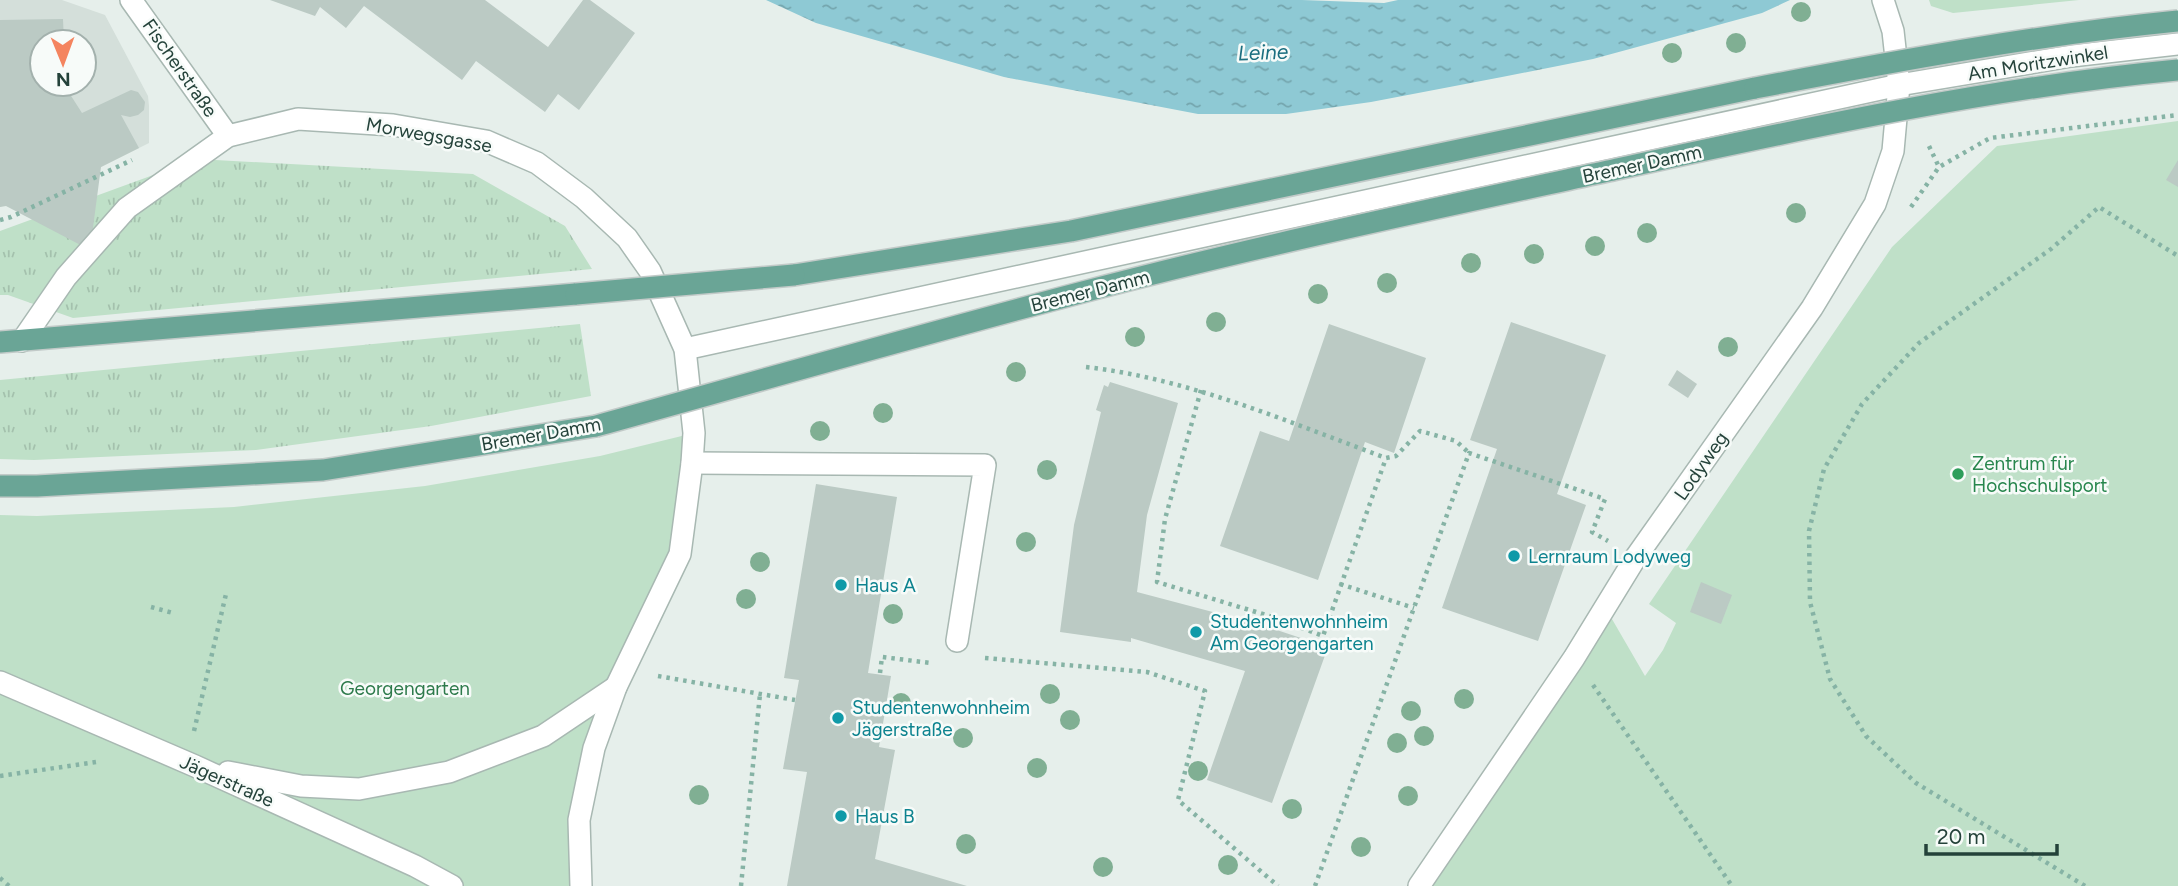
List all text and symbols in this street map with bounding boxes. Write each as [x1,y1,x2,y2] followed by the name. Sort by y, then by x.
[138,15,222,121] street label: Fischerstraße
[28,28,98,98] north arrow
[1237,39,1289,65] water label: Leine
[1966,41,2110,85] street label: Am Moritzwinkel
[56,68,71,91] text: N
[364,113,494,157] street label: Morwegsgasse
[1580,140,1704,188] street label: Bremer Damm
[1028,265,1152,317] street label: Bremer Damm
[479,412,603,456] street label: Bremer Damm
[1669,427,1733,505] street label: Lodyweg
[1972,452,2107,497] place label: Zentrum für Hochschulsport
[1950,466,1966,482] marker: Zentrum für Hochschulsport
[1528,545,1691,568] place label: Lernraum Lodyweg
[1506,548,1522,564] marker: Lernraum Lodyweg
[855,574,916,597] place label: Haus A
[833,577,849,593] marker: Haus A
[1210,610,1388,655] place label: Studentenwohnheim Am Georgengarten
[1188,624,1204,640] marker: Studentenwohnheim Am Georgengarten
[340,677,470,700] park label: Georgengarten
[852,696,1030,741] place label: Studentenwohnheim Jägerstraße
[830,710,846,726] marker: Studentenwohnheim Jägerstraße
[176,750,278,812] street label: Jägerstraße
[855,805,915,828] place label: Haus B
[833,808,849,824] marker: Haus B
[1926,812,2057,856] scale bar
[1937,824,1985,849] text: 20 m

